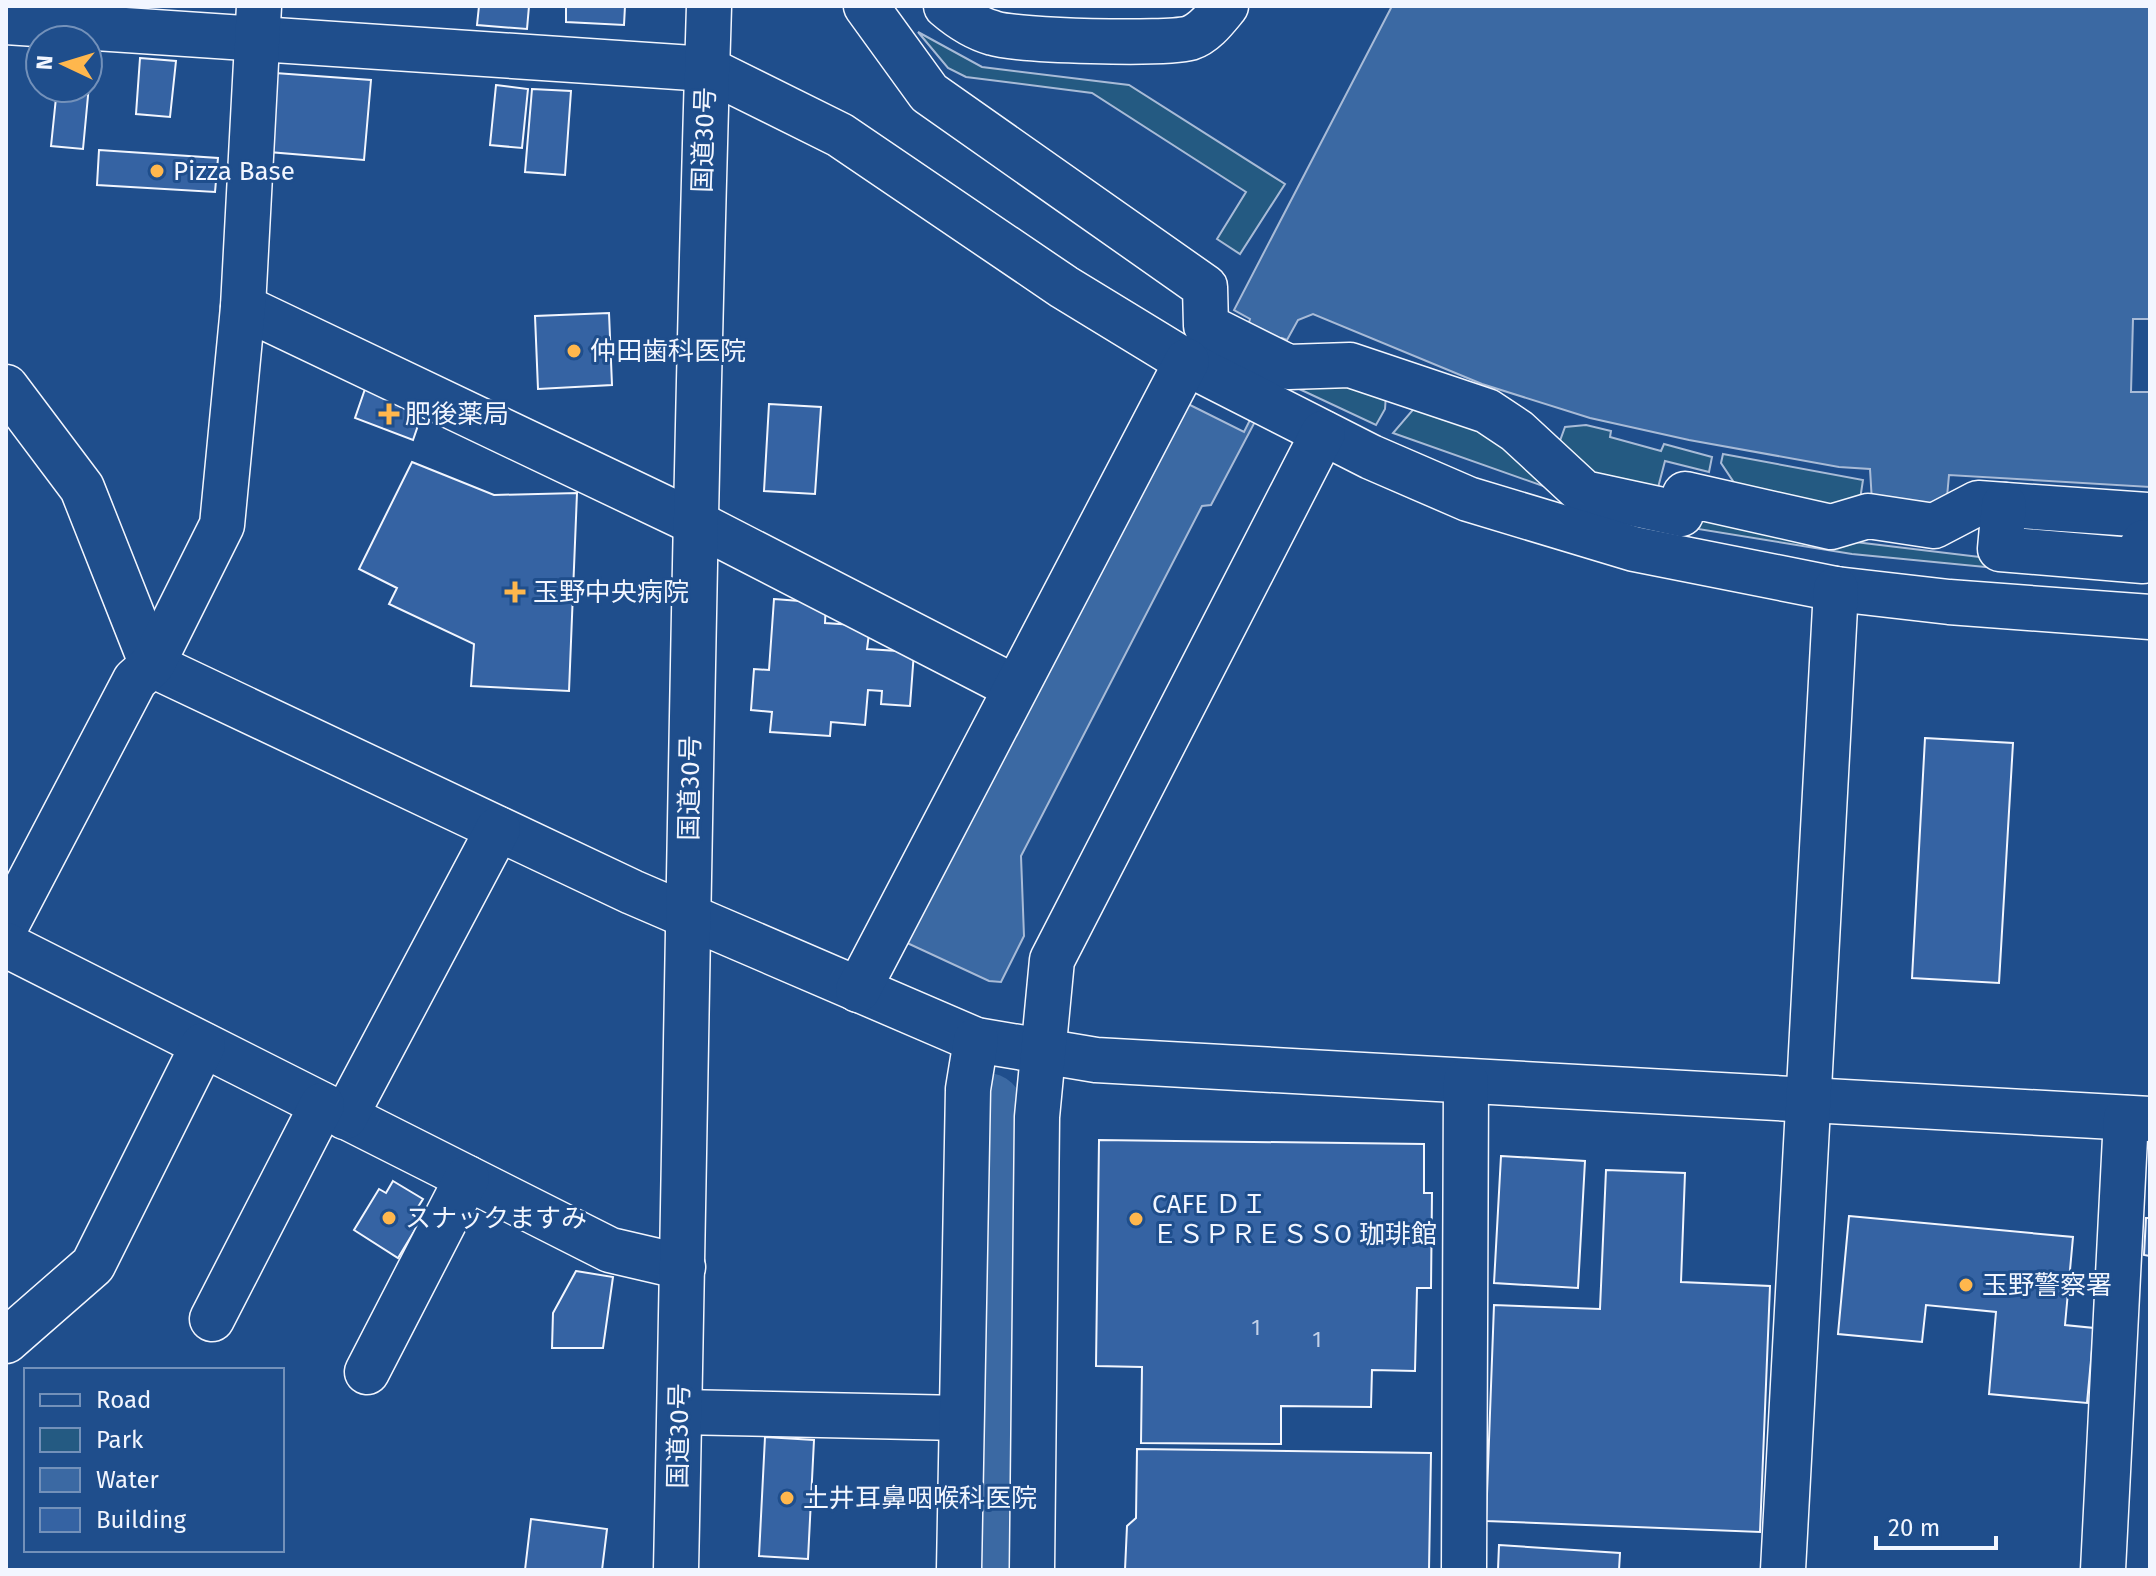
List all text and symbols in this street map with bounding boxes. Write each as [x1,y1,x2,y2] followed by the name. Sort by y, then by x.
[24,24,104,104] north arrow
[31,54,59,71] text: N
[687,87,721,193] street label: 国道30号
[173,156,295,187] place label: Pizza Base
[148,162,166,180] marker: Pizza Base
[590,336,746,367] place label: 仲田歯科医院
[565,342,583,360] marker: 仲田歯科医院
[405,399,509,430] place label: 肥後薬局
[380,405,398,423] marker: 肥後薬局
[533,577,689,608] place label: 玉野中央病院
[504,581,526,603] marker: 玉野中央病院
[674,735,706,841] street label: 国道30号
[1152,1189,1437,1250] place label: CAFE ＤＩ ＥＳＰＲＥＳＳO 珈琲館
[405,1203,587,1234] place label: スナックますみ
[380,1209,398,1227] marker: スナックますみ
[1127,1210,1145,1228] marker: CAFE ＤＩ ＥＳＰＲＥＳＳO 珈琲館
[1982,1270,2112,1301] place label: 玉野警察署
[1957,1276,1975,1294] marker: 玉野警察署
[1251,1314,1261,1341] house number: 1
[1312,1326,1322,1353] house number: 1
[24,1368,284,1552] legend
[663,1383,695,1489] street label: 国道30号
[96,1386,151,1414] text: Road
[96,1426,144,1454] text: Park
[96,1466,160,1494] text: Water
[803,1483,1037,1514] place label: 土井耳鼻咽喉科医院
[778,1489,796,1507] marker: 土井耳鼻咽喉科医院
[1876,1500,1996,1550] scale bar
[96,1506,186,1534] text: Building
[1888,1514,1940,1542] text: 20 m

